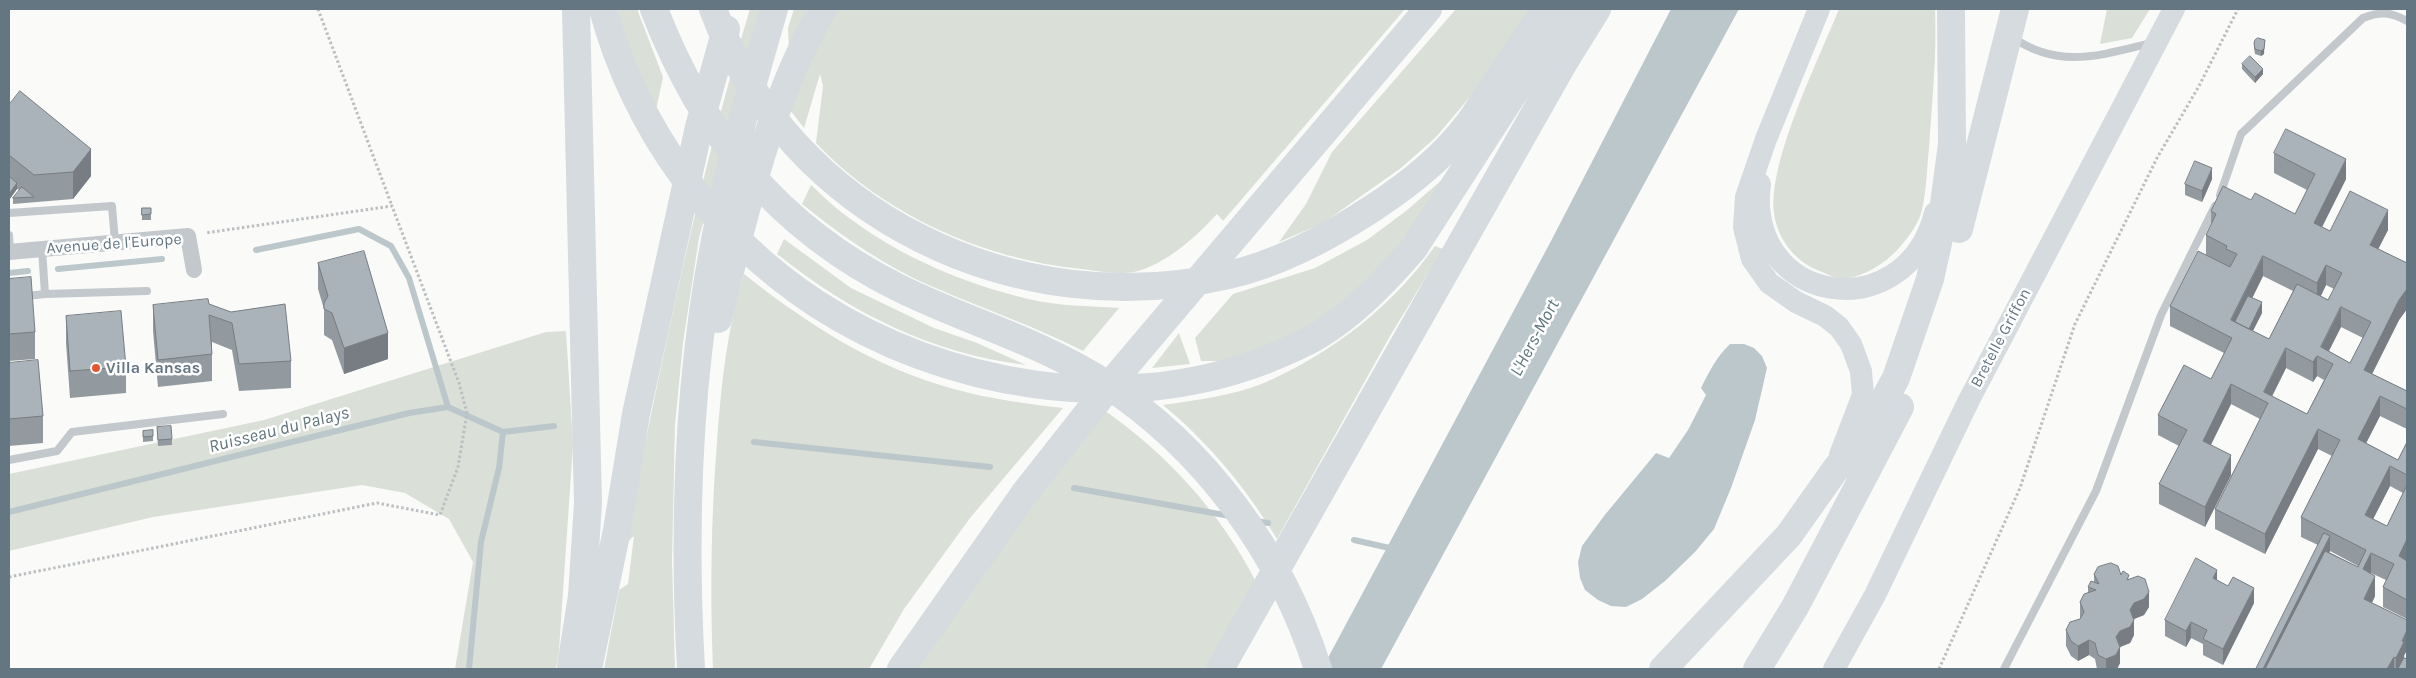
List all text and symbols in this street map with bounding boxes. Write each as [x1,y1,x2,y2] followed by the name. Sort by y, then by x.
[46,230,182,258] street label: Avenue de l'Europe
[1967,285,2035,391] street label: Bretelle Griffon
[1506,296,1564,380] water label: L'Hers-Mort
[106,358,200,378] place label: Villa Kansas
[90,362,102,374] marker: Villa Kansas
[207,402,351,458] water label: Ruisseau du Palays

